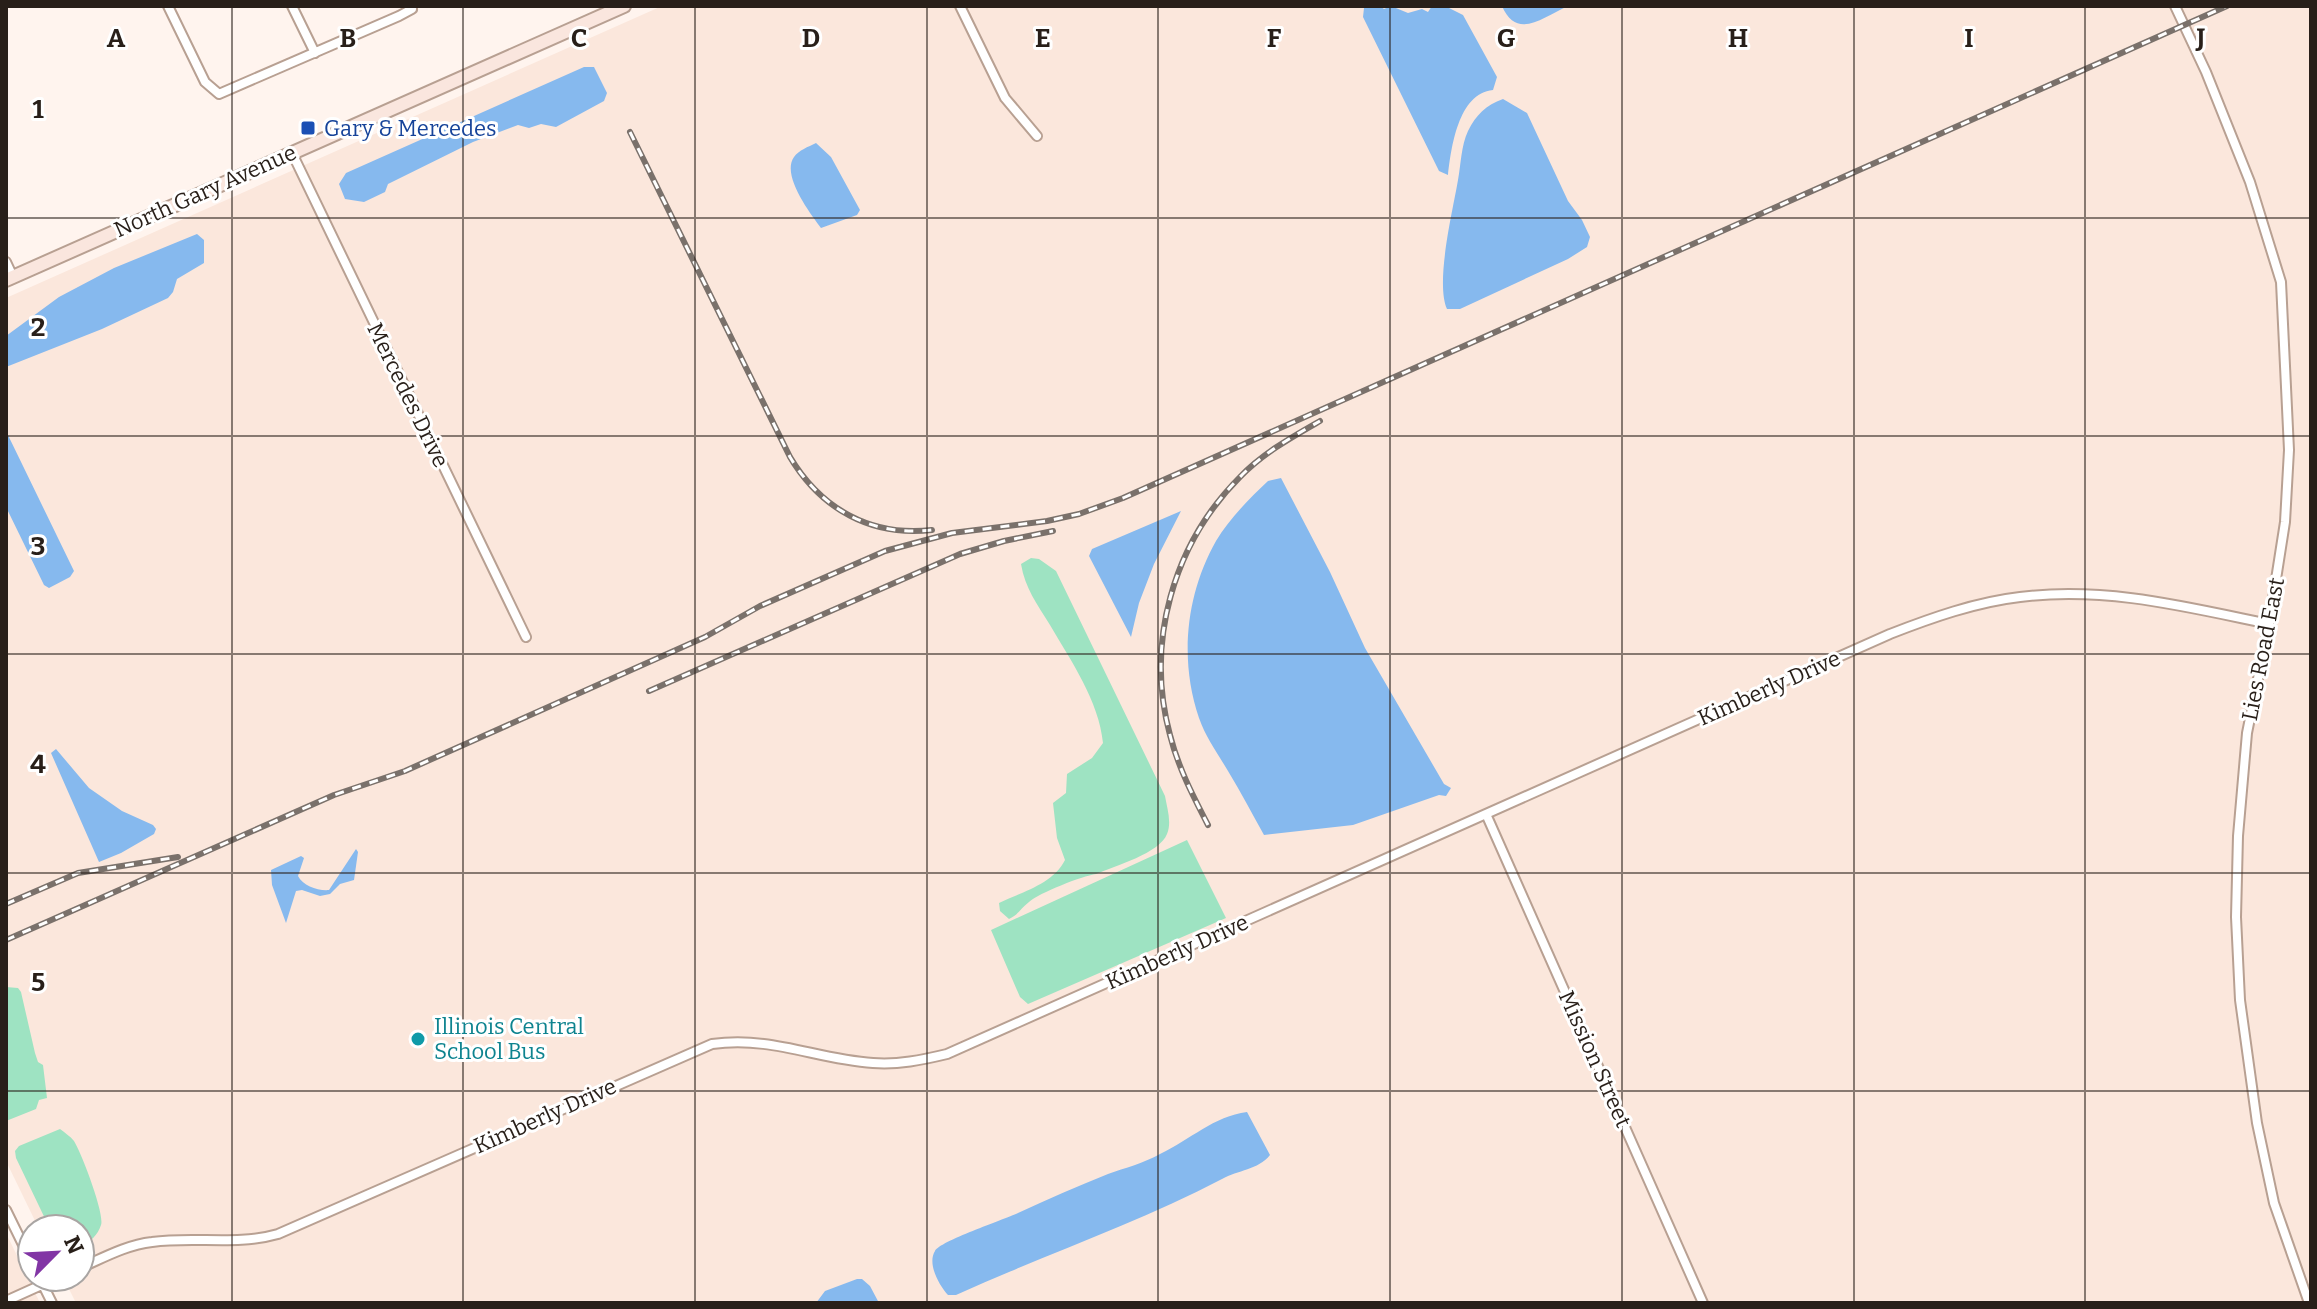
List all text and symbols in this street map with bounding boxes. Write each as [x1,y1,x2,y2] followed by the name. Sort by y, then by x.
[107,23,126,54] text: A
[340,23,356,54] text: B
[571,23,587,54] text: C
[802,23,820,54] text: D
[1035,23,1051,54] text: E
[1267,23,1282,54] text: F
[1497,23,1516,54] text: G
[1728,23,1748,54] text: H
[1964,23,1974,54] text: I
[2195,23,2206,54] text: J
[32,94,44,125] text: 1
[324,115,497,142] place label: Gary & Mercedes
[299,119,317,137] marker: Gary & Mercedes
[110,139,300,243] street label: North Gary Avenue
[31,312,45,343] text: 2
[361,318,455,472] street label: Mercedes Drive
[31,531,45,562] text: 3
[2236,575,2290,723] street label: Lies Road East
[1694,645,1844,731] street label: Kimberly Drive
[30,749,46,780] text: 4
[1102,909,1252,995] street label: Kimberly Drive
[31,967,45,998] text: 5
[1553,986,1637,1132] street label: Mission Street
[434,1013,584,1065] place label: Illinois Central School Bus
[409,1030,427,1048] marker: Illinois Central School Bus
[470,1073,620,1159] street label: Kimberly Drive
[16,1213,96,1293] north arrow
[58,1232,90,1258] text: N

